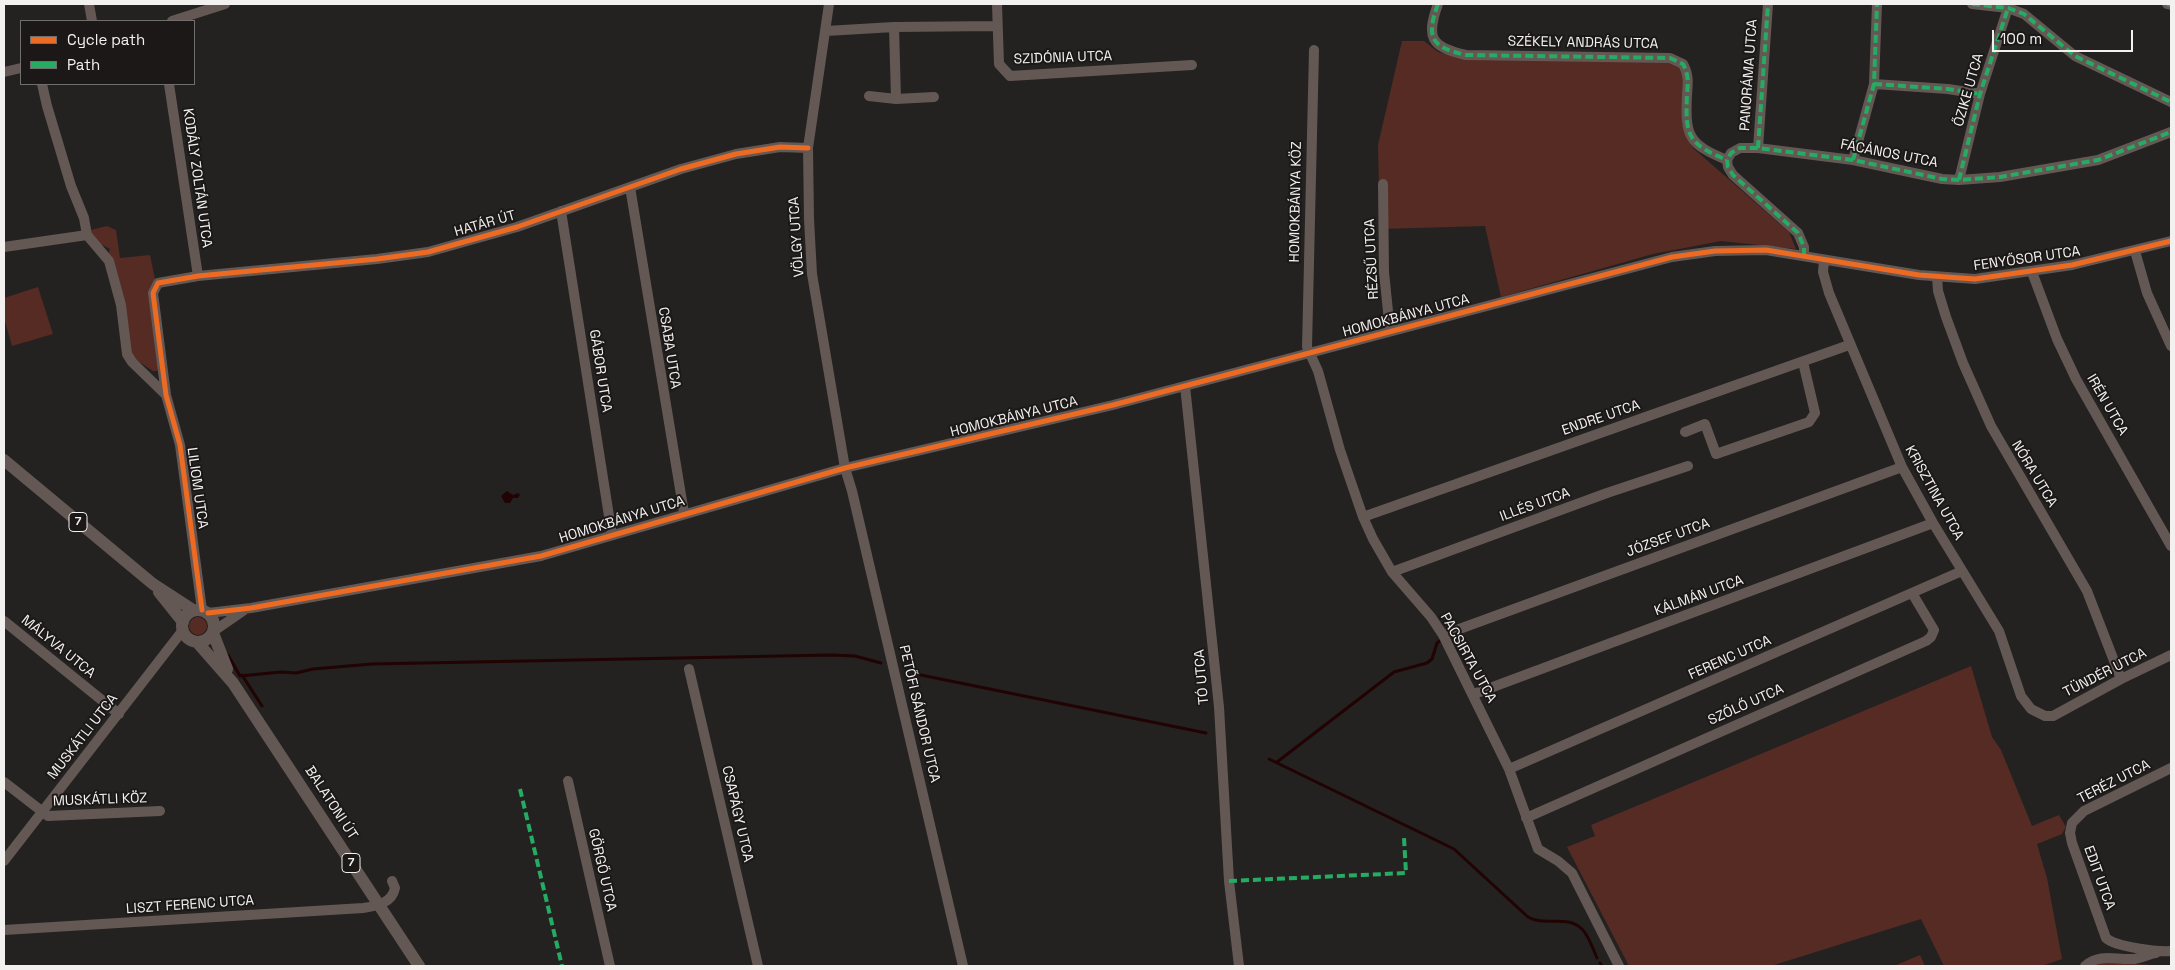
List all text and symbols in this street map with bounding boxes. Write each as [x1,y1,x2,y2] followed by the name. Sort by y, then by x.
[1737,18,1761,132] street label: PANORÁMA UTCA
[20,20,195,85] legend
[1995,20,2136,52] scale bar
[2000,29,2042,48] text: 100 m
[67,30,145,49] text: Cycle path
[1507,33,1659,53] street label: SZÉKELY ANDRÁS UTCA
[1013,48,1113,68] street label: SZIDÓNIA UTCA
[1951,51,1987,129] street label: ŐZIKE UTCA
[67,55,100,74] text: Path
[179,107,215,249] street label: KODÁLY ZOLTÁN UTCA
[1839,136,1939,172] street label: FÁCÁNOS UTCA
[1287,141,1305,263] street label: HOMOKBÁNYA KÖZ
[786,196,808,278] street label: VÖLGY UTCA
[452,207,518,241] street label: HATÁR ÚT
[1361,218,1383,300] street label: RÉZSŰ UTCA
[1973,243,2081,275] street label: FENYŐSOR UTCA
[1341,291,1471,341] street label: HOMOKBÁNYA UTCA
[654,306,684,390] street label: CSABA UTCA
[585,328,615,414] street label: GÁBOR UTCA
[2083,371,2131,439] street label: IRÉN UTCA
[949,393,1079,441] street label: HOMOKBÁNYA UTCA
[1560,397,1642,439] street label: ENDRE UTCA
[2008,438,2060,510] street label: NÓRA UTCA
[1901,443,1967,543] street label: KRISZTINA UTCA
[183,446,211,530] street label: LILIOM UTCA
[1498,485,1572,525] street label: ILLÉS UTCA
[557,493,687,547] street label: HOMOKBÁNYA UTCA
[69,512,87,532] road number: 7
[1624,515,1712,561] street label: JÓZSEF UTCA
[1652,572,1746,620] street label: KÁLMÁN UTCA
[1436,610,1500,706] street label: PACSIRTA UTCA
[18,612,98,682] street label: MÁLYVA UTCA
[1686,632,1774,684] street label: FERENC UTCA
[895,644,943,784] street label: PETŐFI SÁNDOR UTCA
[2061,645,2149,701] street label: TÜNDÉR UTCA
[1191,649,1213,705] street label: TÓ UTCA
[1706,681,1786,729] street label: SZŐLŐ UTCA
[44,691,122,783] street label: MUSKÁTLI UTCA
[2075,757,2153,807] street label: TERÉZ UTCA
[301,763,361,843] street label: BALATONI ÚT
[718,764,756,864] street label: CSAPÁGY UTCA
[52,790,148,810] street label: MUSKÁTLI KÖZ
[584,827,620,913] street label: GÖRGŐ UTCA
[2080,844,2118,912] street label: EDIT UTCA
[342,854,360,872] road number: 7
[125,892,255,918] street label: LISZT FERENC UTCA

